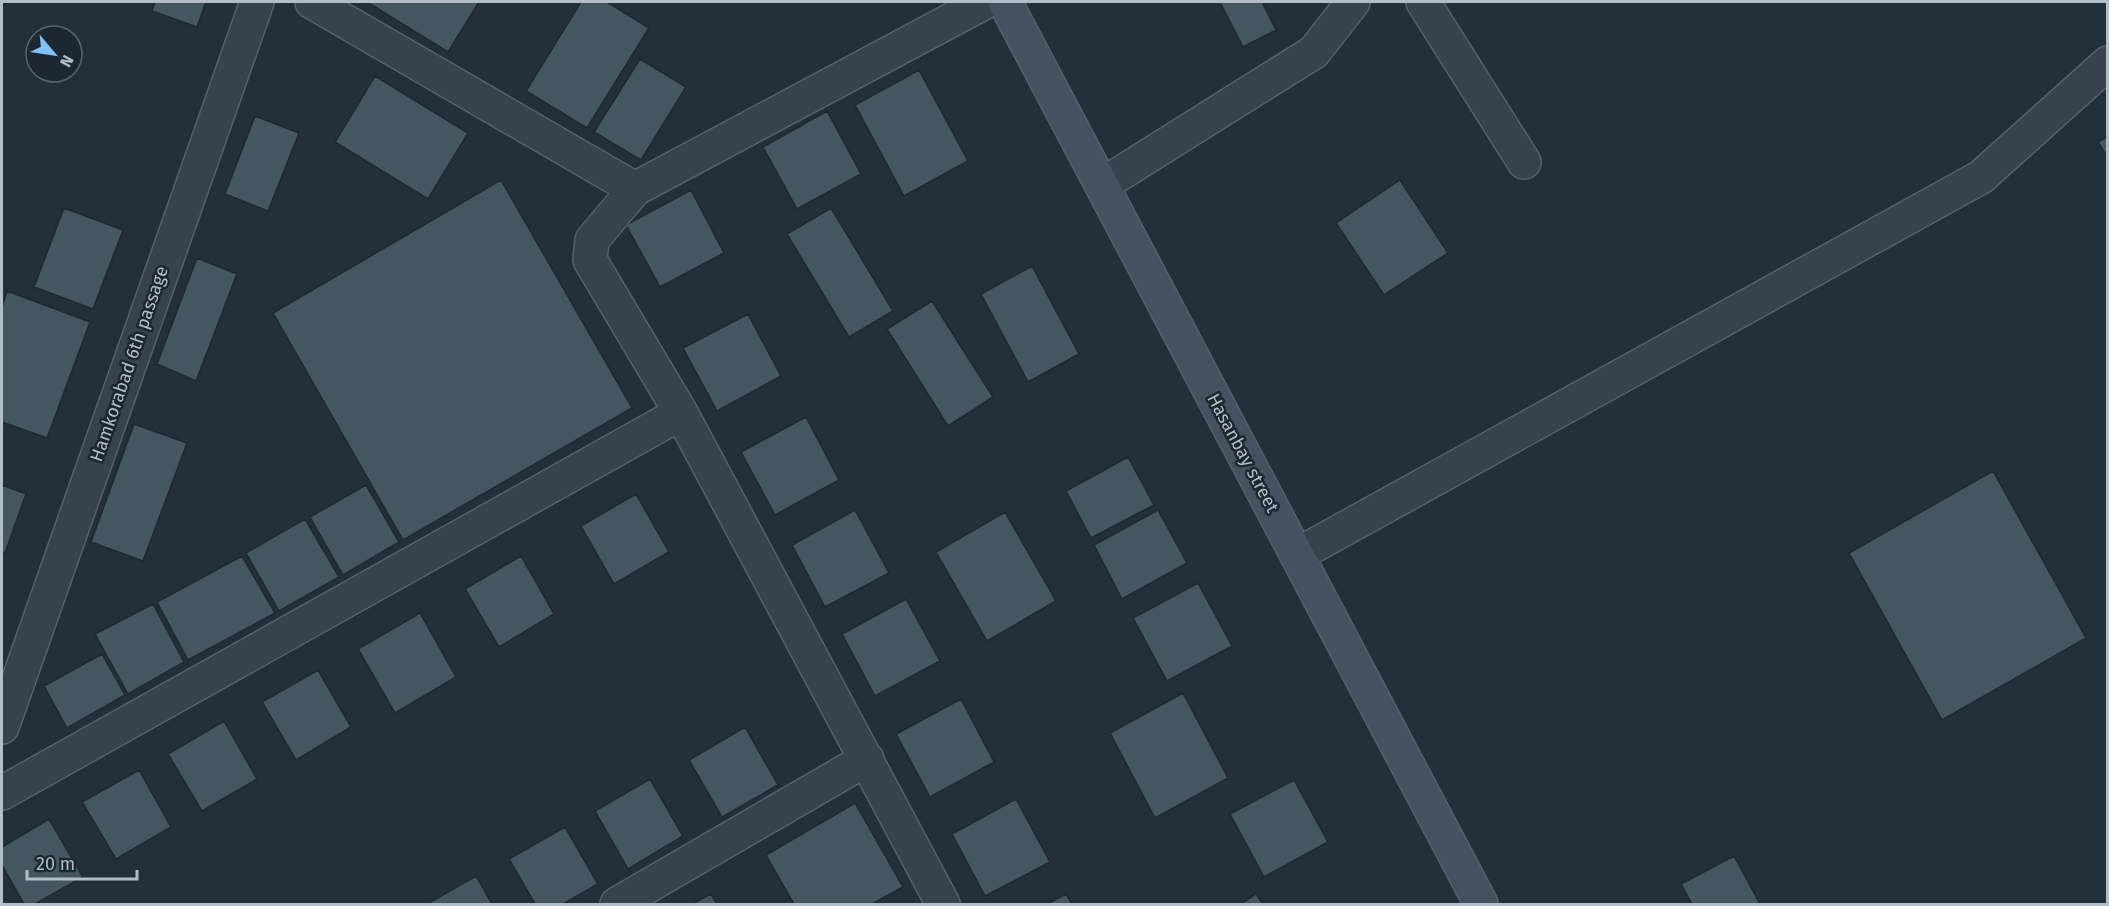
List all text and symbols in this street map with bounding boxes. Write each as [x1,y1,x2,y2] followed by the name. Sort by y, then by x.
[24,24,84,84] north arrow
[56,52,78,70] text: N
[85,263,173,465] street label: Hamkorabad 6th passage
[1202,390,1284,517] street label: Hasanbay street
[27,843,136,881] scale bar
[36,853,75,875] text: 20 m

